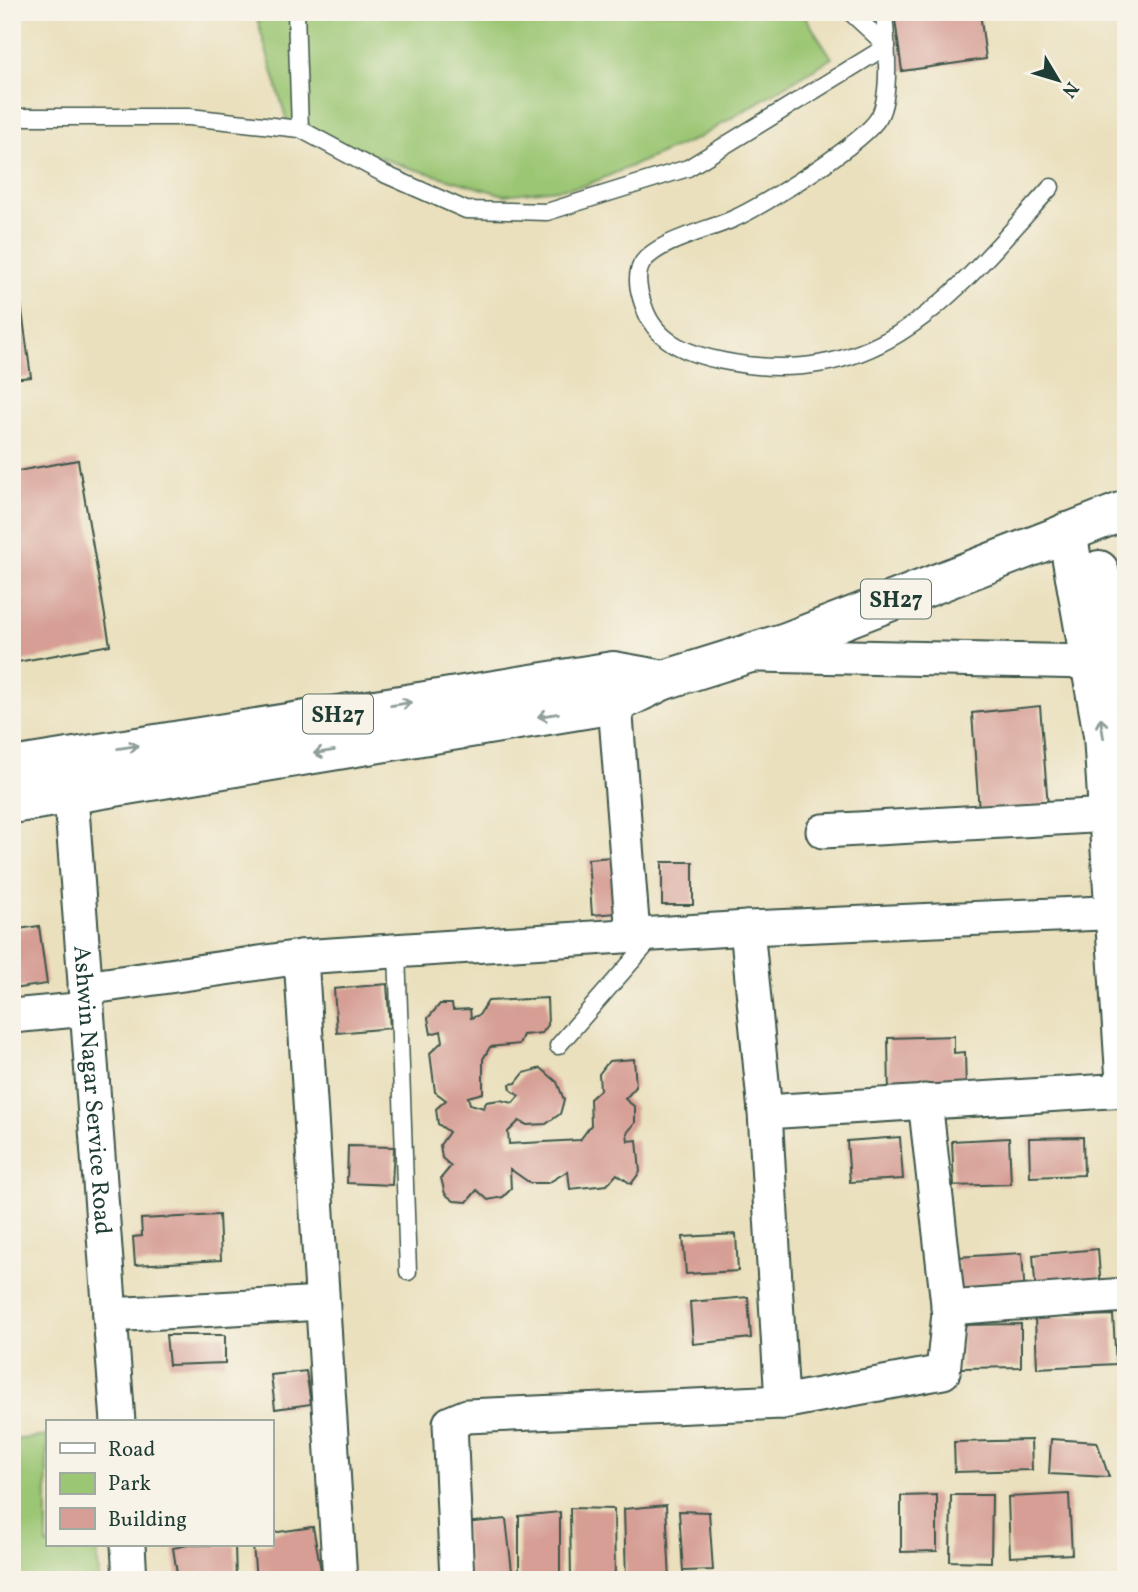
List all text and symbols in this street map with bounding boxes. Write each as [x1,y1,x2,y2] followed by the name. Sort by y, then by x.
[1023,46,1092,116] north arrow
[1055,76,1084,103] text: N
[861,580,931,618] road number: SH27
[303,694,373,734] road number: SH27
[389,697,412,710] one-way arrow
[537,709,560,722] one-way arrow
[1095,717,1108,740] one-way arrow
[116,740,139,753] one-way arrow
[313,746,335,759] one-way arrow
[63,944,119,1236] street label: Ashwin Nagar Service Road
[46,1420,273,1546] legend
[108,1436,155,1465] text: Road
[108,1470,151,1499] text: Park
[108,1506,187,1535] text: Building

